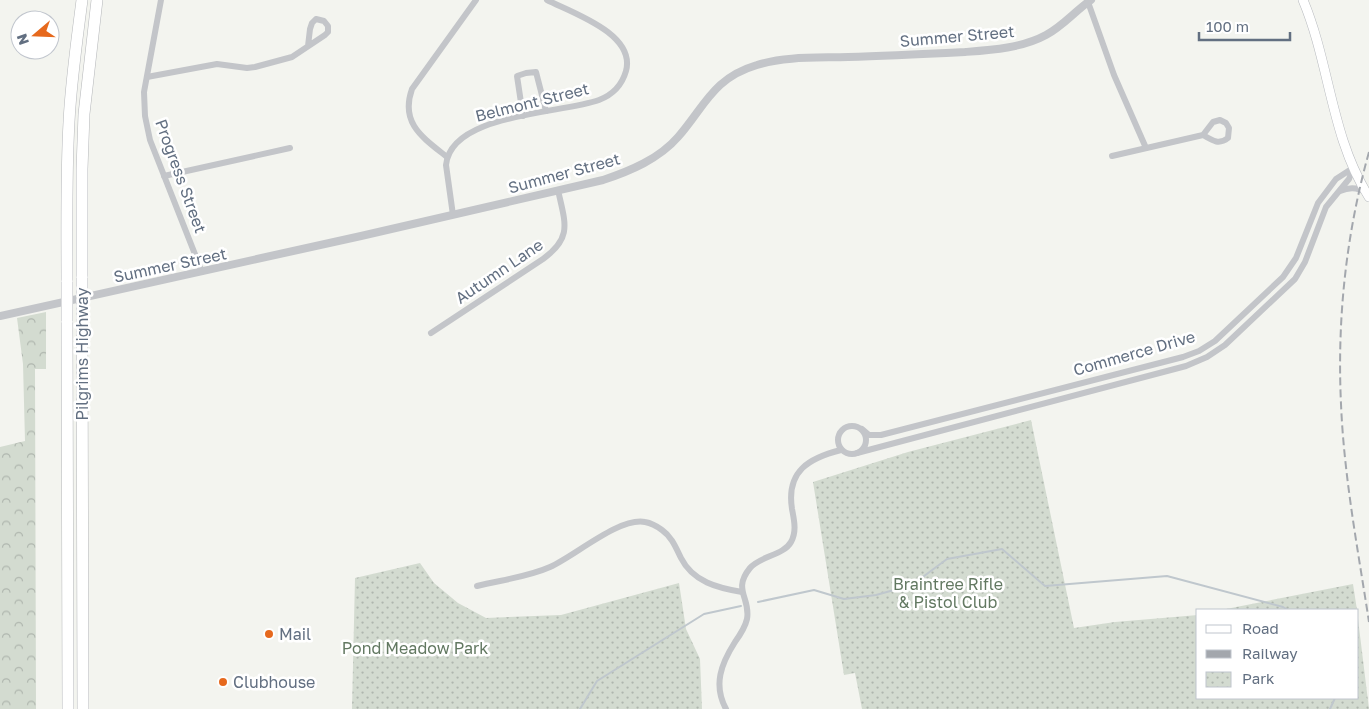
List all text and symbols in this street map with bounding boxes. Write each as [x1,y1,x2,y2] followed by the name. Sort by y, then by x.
[10,10,60,60] north arrow
[1199,10,1290,42] scale bar
[1206,17,1249,35] text: 100 m
[899,21,1015,51] street label: Summer Street
[12,32,32,47] text: N
[473,78,591,126] street label: Belmont Street
[151,116,211,236] street label: Progress Street
[506,148,622,198] street label: Summer Street
[451,234,547,308] street label: Autumn Lane
[112,243,228,287] street label: Summer Street
[72,287,92,421] street label: Pilgrims Highway
[1071,326,1197,380] street label: Commerce Drive
[893,574,1003,612] park label: Braintree Rifle & Pistol Club
[1196,609,1359,699] legend
[1242,619,1279,637] text: Road
[279,624,311,644] place label: Mail
[263,628,275,640] marker: Mail
[342,638,488,658] park label: Pond Meadow Park
[1242,644,1298,662] text: Railway
[1242,669,1275,687] text: Park
[233,672,315,692] place label: Clubhouse
[217,676,229,688] marker: Clubhouse

